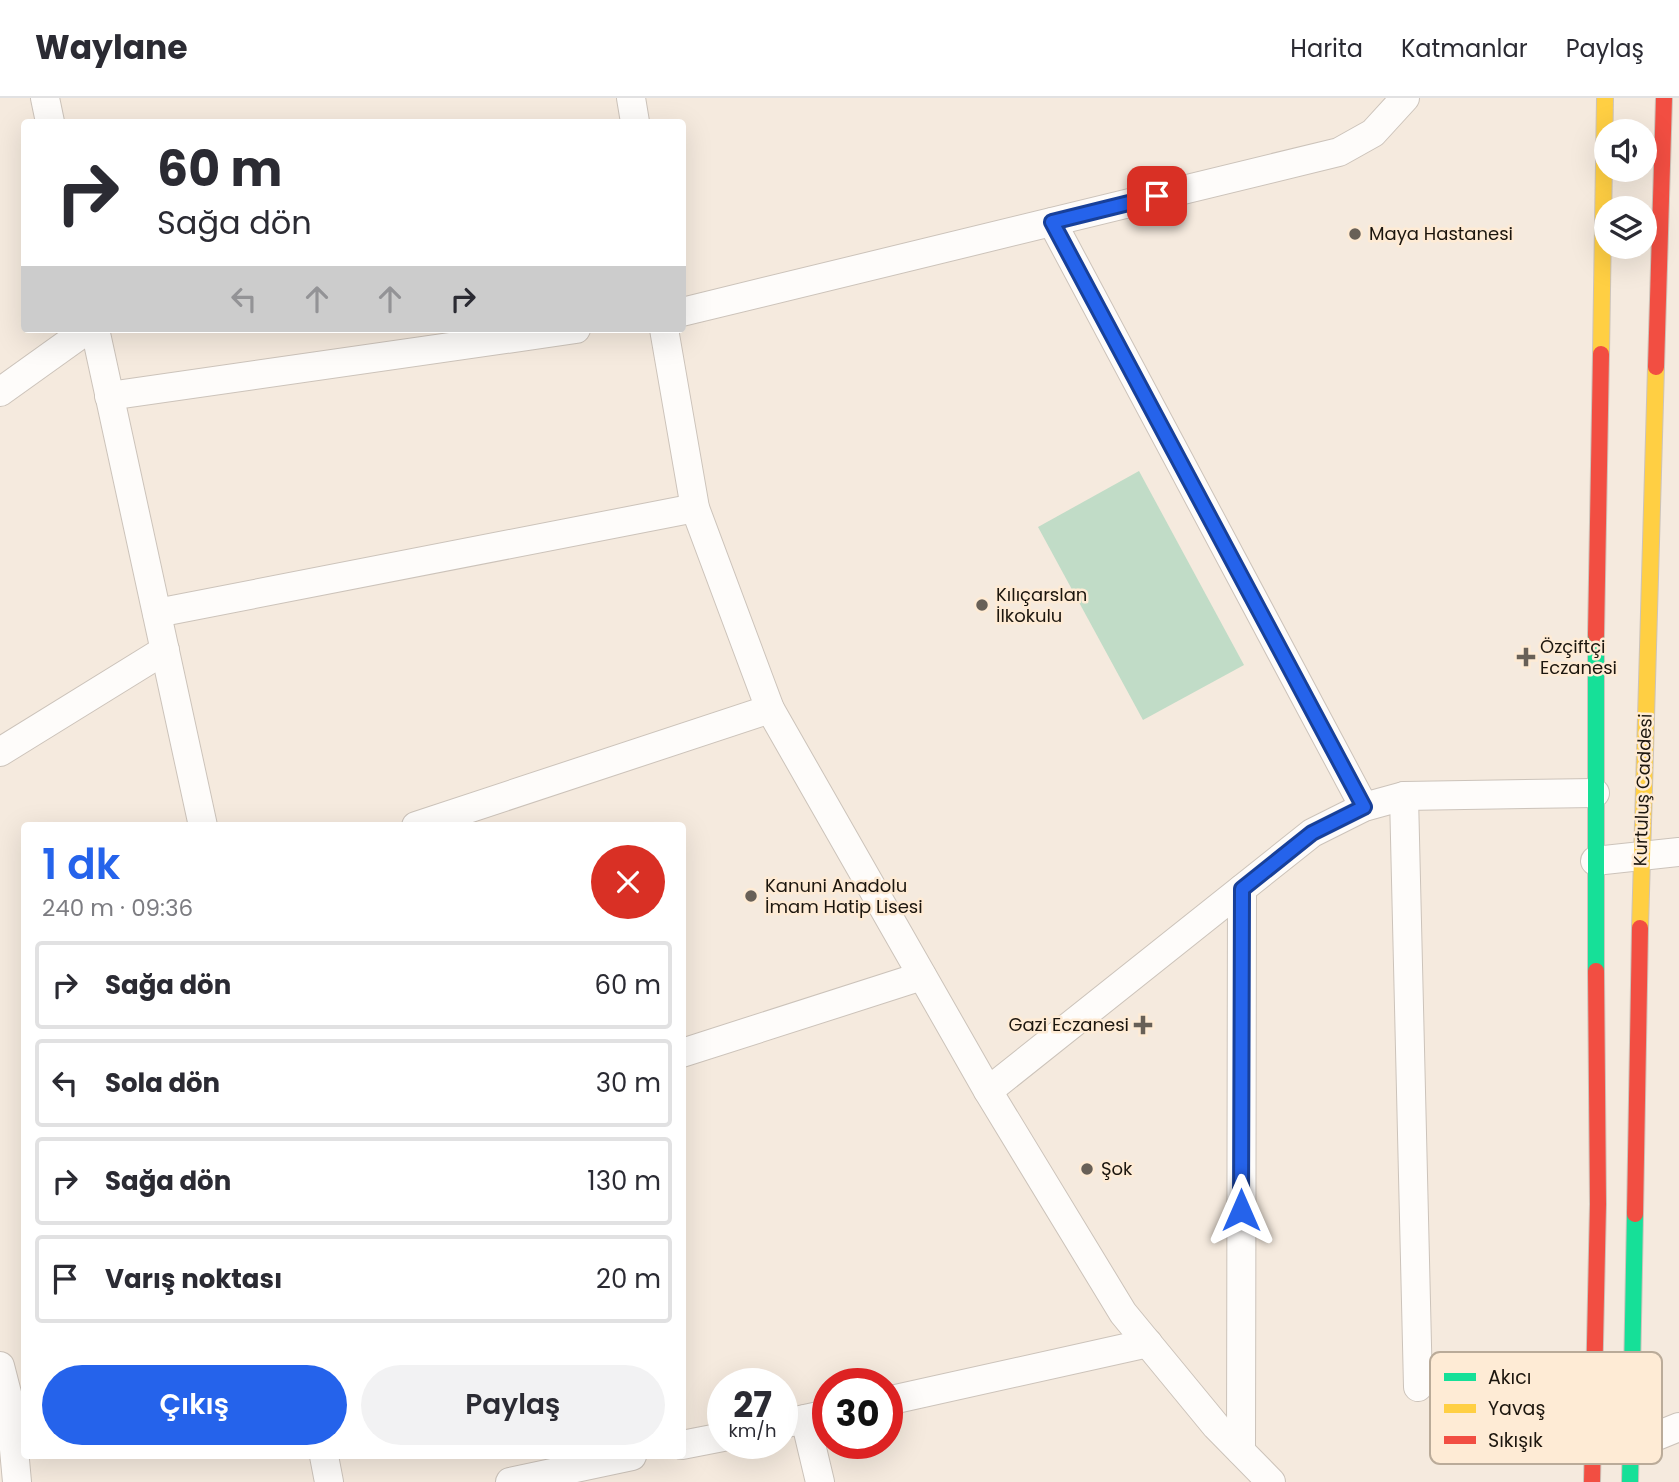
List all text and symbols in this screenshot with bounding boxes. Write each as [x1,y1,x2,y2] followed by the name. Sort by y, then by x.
[35,24,188,71] text: Waylane
[1290,32,1363,65] text: Harita
[1401,32,1528,65] text: Katmanlar
[1566,32,1644,65] text: Paylaş
[1594,119,1657,259] map controls
[1594,119,1657,182] button: sound
[157,135,282,203] text: 60 m
[42,147,133,238] icon: right
[1127,166,1187,226] pin
[1138,177,1176,215] icon: arrive
[1594,196,1657,259] button: layers
[157,200,312,245] text: Sağa dön
[1369,221,1513,246] place label: Maya Hastanesi
[1347,226,1363,242] marker: Maya Hastanesi
[225,280,263,318] icon: left
[298,280,336,318] icon: ahead
[371,280,409,318] icon: ahead
[444,280,482,318] icon: right
[996,582,1087,628] place label: Kılıçarslan İlkokulu
[974,597,990,613] marker: Kılıçarslan İlkokulu
[1540,634,1617,680] place label: Özçiftçi Eczanesi
[1518,649,1534,665] marker: Özçiftçi Eczanesi
[1627,713,1658,867] street label: Kurtuluş Caddesi
[42,835,120,894] text: 1 dk
[591,845,665,919] button: close
[765,873,923,919] place label: Kanuni Anadolu İmam Hatip Lisesi
[743,888,759,904] marker: Kanuni Anadolu İmam Hatip Lisesi
[42,892,193,924] text: 240 m · 09:36
[46,966,84,1004] icon: right
[105,967,231,1003] text: Sağa dön
[594,967,661,1003] text: 60 m
[1008,1012,1129,1037] place label: Gazi Eczanesi
[1135,1017,1151,1033] marker: Gazi Eczanesi
[46,1064,84,1102] icon: left
[105,1065,220,1101] text: Sola dön
[596,1065,661,1101] text: 30 m
[1101,1156,1133,1181] place label: Şok
[1079,1161,1095,1177] marker: Şok
[46,1162,84,1200] icon: right
[105,1163,231,1199] text: Sağa dön
[587,1163,661,1199] text: 130 m
[1204,1173,1278,1247] position arrow
[46,1260,84,1298] icon: arrive
[105,1261,282,1297] text: Varış noktası
[596,1261,661,1297] text: 20 m
[1430,1352,1662,1464] legend
[1488,1364,1531,1391] text: Akıcı
[42,1365,347,1445] button: Çıkış
[361,1365,665,1445] button: Paylaş
[812,1368,903,1459] speed limit sign: 30
[733,1380,772,1429] text: 27
[1488,1395,1545,1422] text: Yavaş
[729,1418,776,1443] text: km/h
[1488,1427,1543,1454] text: Sıkışık

